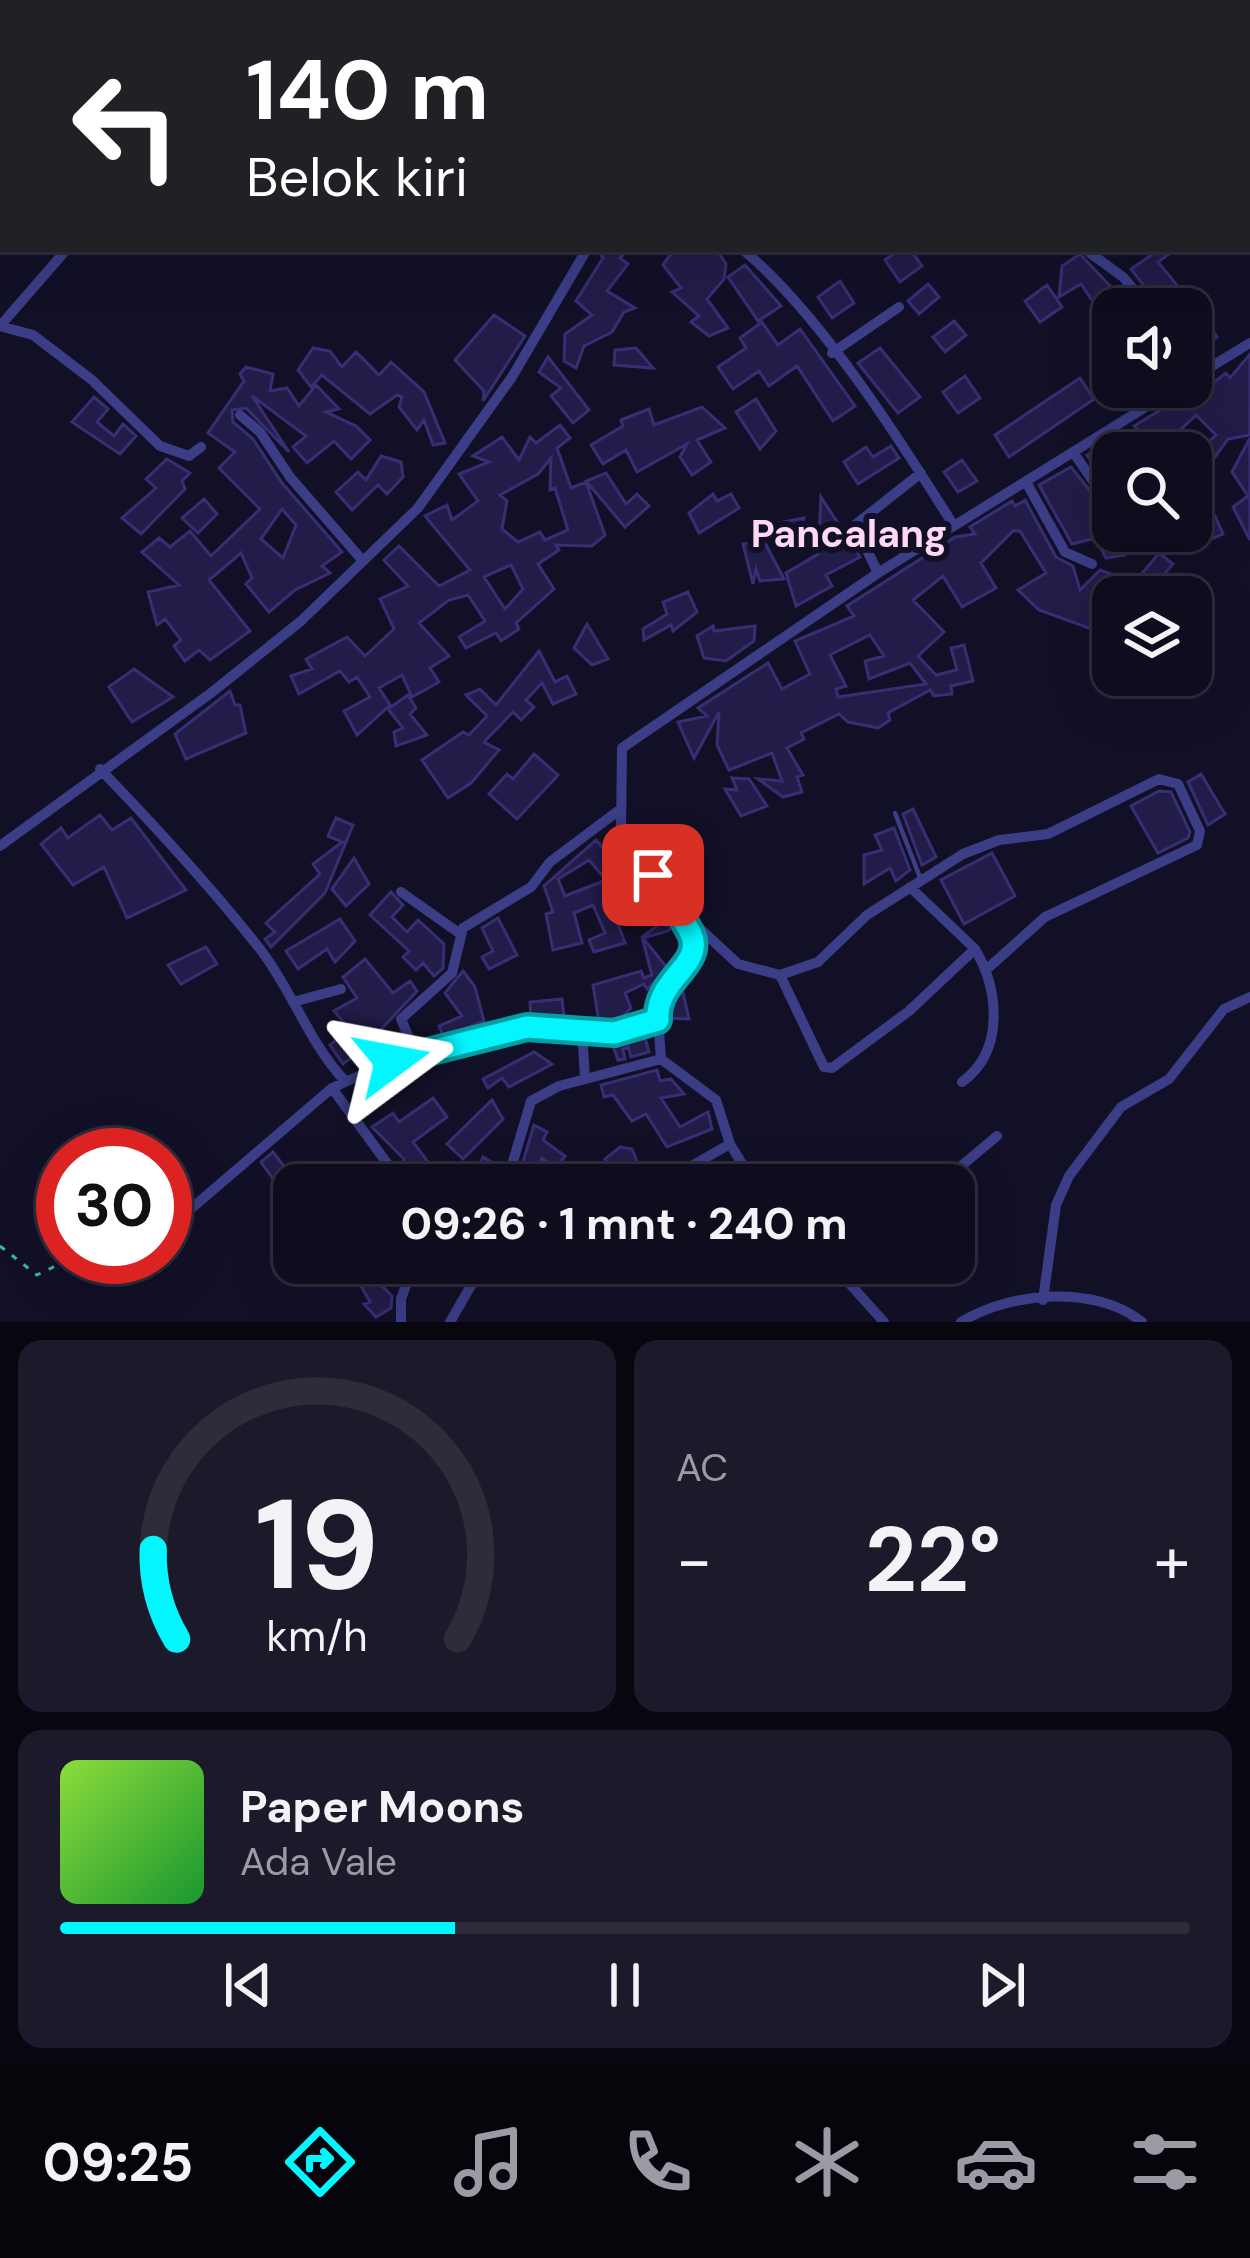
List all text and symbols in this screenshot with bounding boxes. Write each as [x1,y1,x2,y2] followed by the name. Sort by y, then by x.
[246,36,489,145] text: 140 m
[48,48,204,204] icon: left
[246,142,468,213] text: Belok kiri
[1092,288,1212,696] map controls
[1092,288,1212,408] button: sound
[1092,432,1212,552] button: search
[751,508,947,559] district label: Pancalang
[1092,576,1212,696] button: layers
[602,824,704,926] pin
[620,842,686,908] icon: arrive
[329,998,455,1124] position arrow
[36,1128,192,1284] speed limit sign: 30
[400,1194,848,1253] text: 09:26 · 1 mnt · 240 m
[676,1442,728,1493] text: AC
[255,1464,379,1627] text: 19
[865,1502,1001,1619] text: 22°
[676,1518,712,1603] text: −
[1154,1518,1190,1603] text: +
[266,1608,368,1664] text: km/h
[240,1777,525,1836] text: Paper Moons
[240,1836,397,1887] text: Ada Vale
[215,1952,281,2018] icon: previous
[592,1952,658,2018] icon: pause
[969,1952,1035,2018] icon: next
[278,2120,362,2204] icon: directions
[447,2120,531,2204] icon: music
[616,2120,700,2204] icon: phone
[785,2120,869,2204] icon: climate
[954,2120,1038,2204] icon: car
[1123,2120,1207,2204] icon: filters
[43,2127,193,2198] text: 09:25

